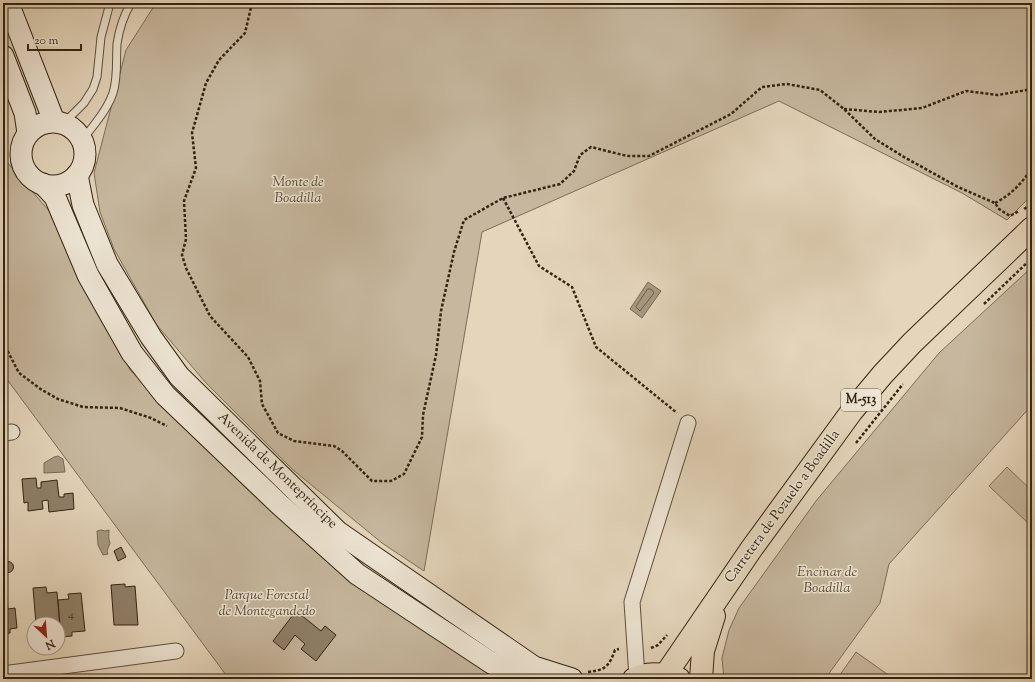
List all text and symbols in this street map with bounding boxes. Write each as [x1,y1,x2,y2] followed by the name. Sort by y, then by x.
[28,26,81,52] scale bar
[34,32,59,50] text: 20 m
[272,173,324,209] park label: Monte de Boadilla
[841,389,881,411] road number: M-513
[212,408,342,534] street label: Avenida de Montepríncipe
[721,426,846,588] street label: Carretera de Pozuelo a Boadilla
[797,563,857,599] park label: Encinar de Boadilla
[219,586,315,622] park label: Parque Forestal de Montegandedo
[68,606,74,624] house number: 4
[26,616,66,656] north arrow
[42,635,58,653] text: N

